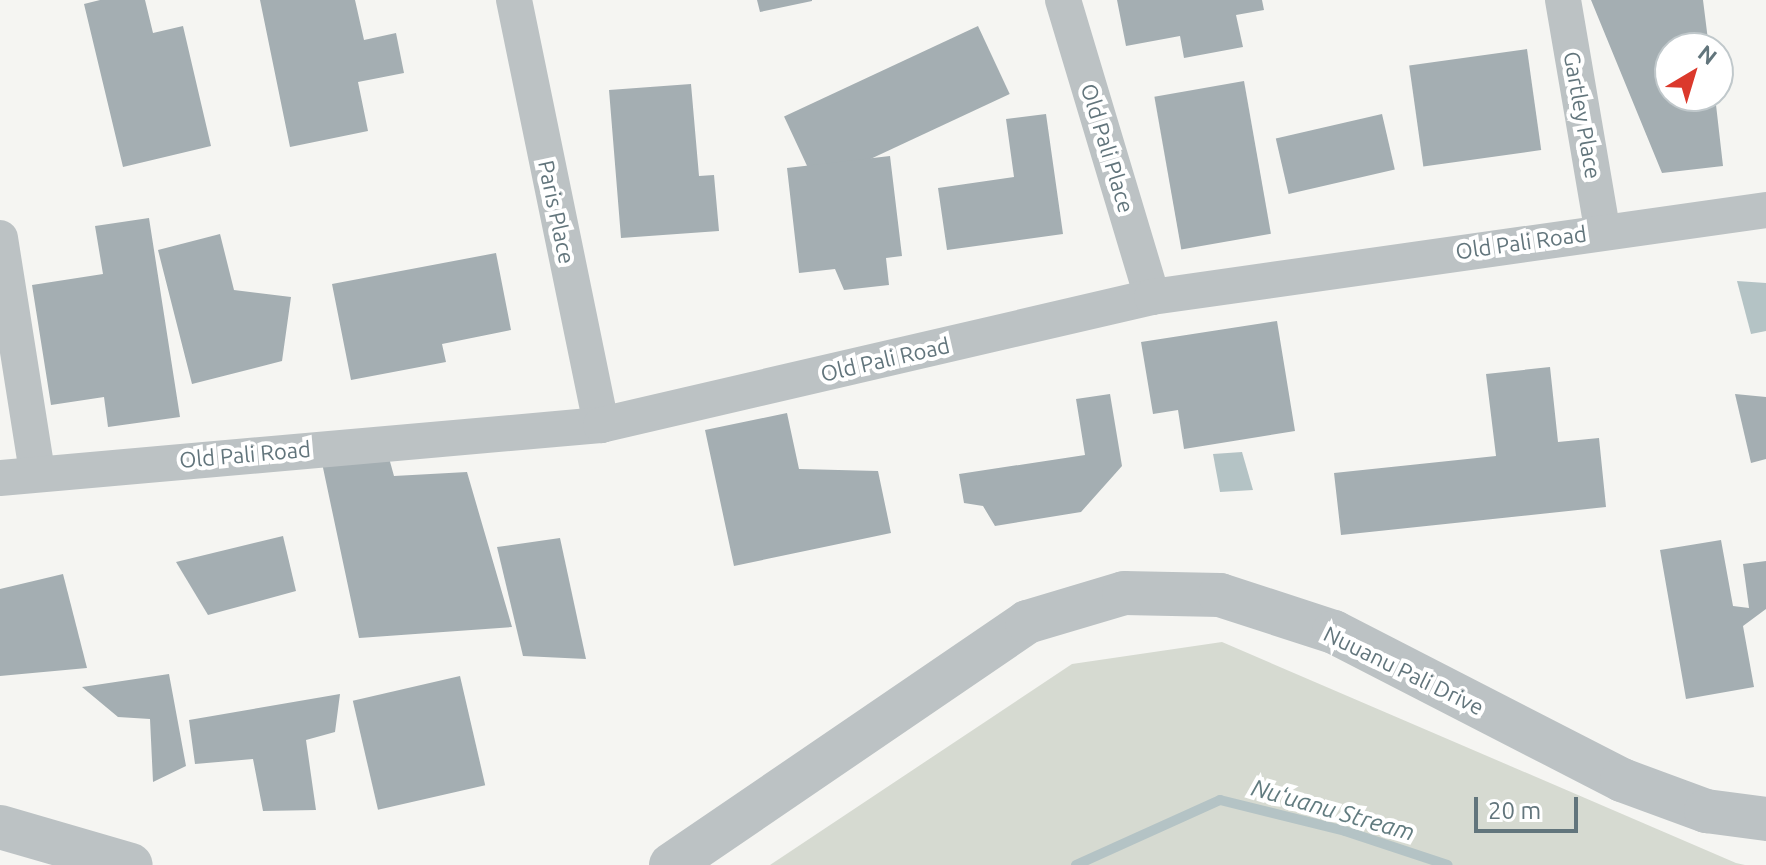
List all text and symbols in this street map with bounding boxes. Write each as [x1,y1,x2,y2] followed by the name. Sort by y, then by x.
[1654,32,1734,112] north arrow
[1694,39,1722,69] text: N
[1559,49,1607,181] street label: Gartley Place
[1076,80,1140,216] street label: Old Pali Place
[533,158,581,266] street label: Paris Place
[1454,220,1588,264] street label: Old Pali Road
[818,331,952,387] street label: Old Pali Road
[178,435,312,473] street label: Old Pali Road
[1320,620,1488,720] street label: Nuuanu Pali Drive
[1248,773,1418,847] water label: Nuʻuanu Stream
[1478,781,1582,831] scale bar
[1488,797,1541,824] text: 20 m

